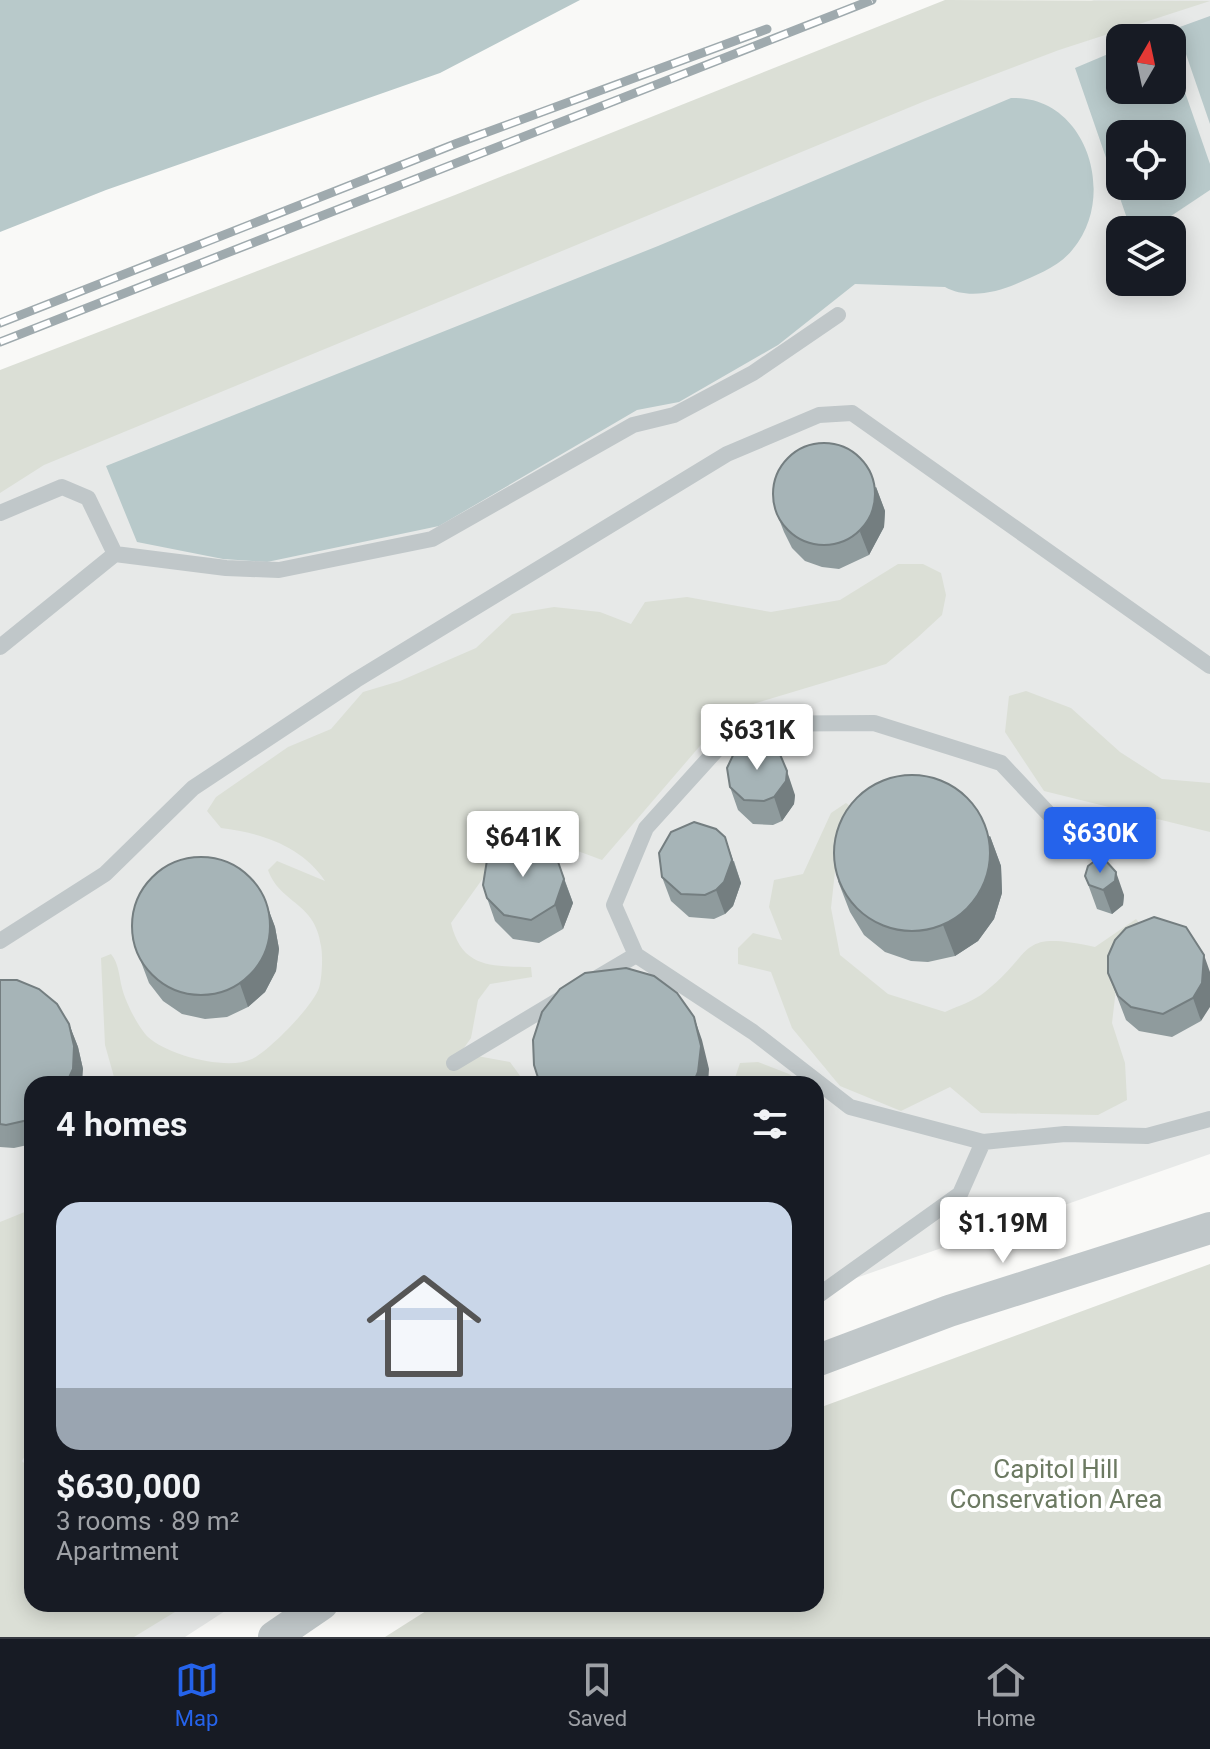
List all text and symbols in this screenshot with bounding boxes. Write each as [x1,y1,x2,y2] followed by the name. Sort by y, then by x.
[1106,24,1186,104] north arrow
[1106,24,1186,296] map controls
[1106,120,1186,200] button: locate
[1106,216,1186,296] button: layers
[701,704,813,772] pin: $631K
[719,715,795,745] text: $631K
[1044,807,1156,875] pin: $630K
[467,811,579,879] pin: $641K
[1062,818,1138,848] text: $630K
[485,822,561,852] text: $641K
[748,1102,792,1146] icon: filters
[56,1104,187,1144] text: 4 homes
[938,1197,1068,1265] pin: $1.19M
[958,1208,1048,1238] text: $1.19M
[352,1254,496,1398] icon: home
[950,1454,1162,1514] park label: Capitol Hill Conservation Area
[56,1466,201,1506] text: $630,000
[56,1506,239,1536] text: 3 rooms · 89 m²
[56,1536,179,1566] text: Apartment
[175,1658,219,1731] tab: Map
[568,1658,627,1731] tab: Saved
[976,1658,1035,1731] tab: Home

